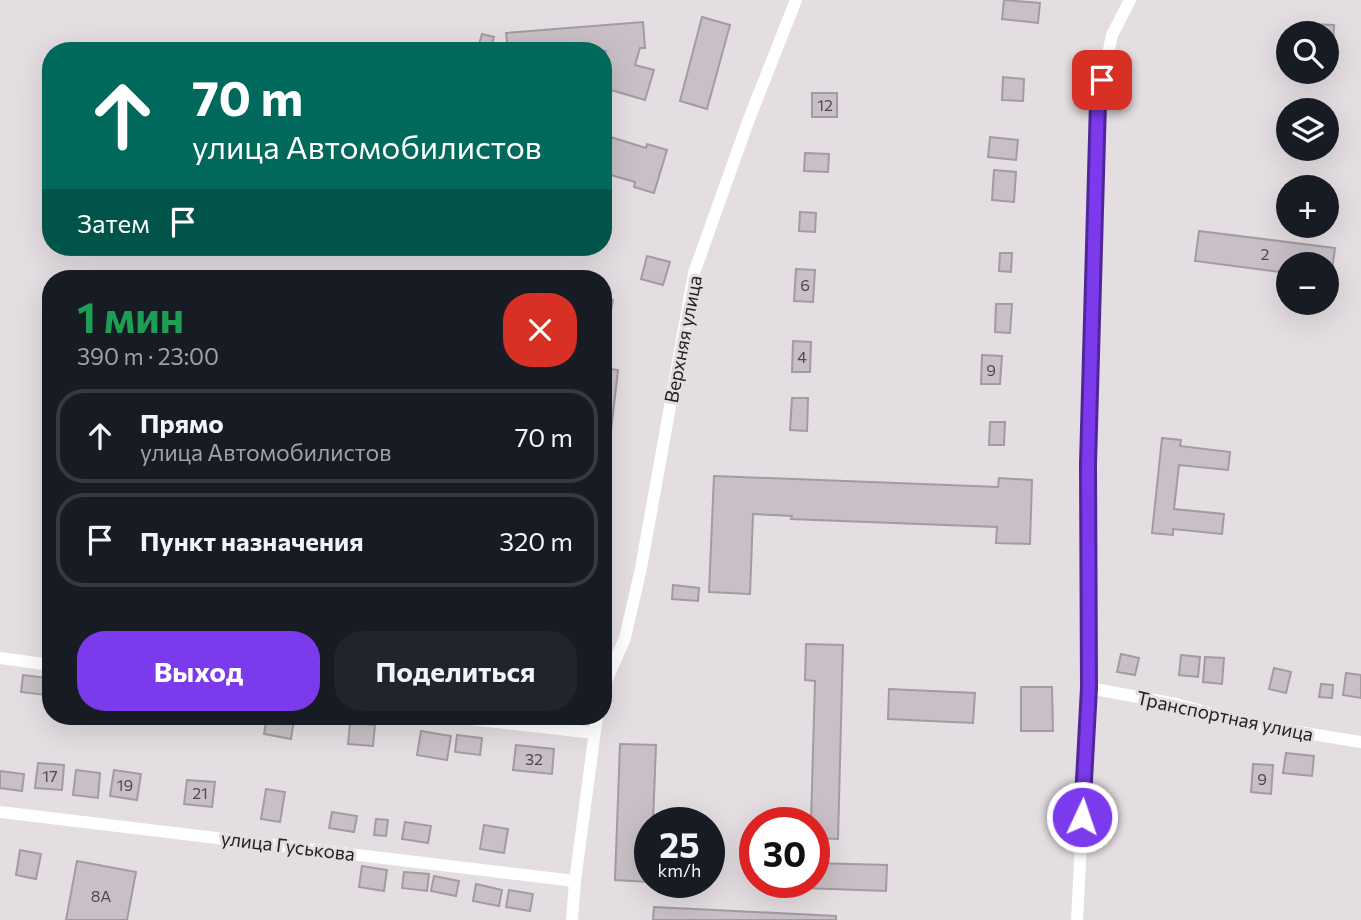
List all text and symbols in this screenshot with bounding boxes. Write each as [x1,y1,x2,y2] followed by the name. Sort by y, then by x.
[1276,21,1339,315] map controls
[1276,21,1339,84] button: search
[1072,50,1132,110] pin
[1083,61,1121,99] icon: arrive
[192,66,303,126] text: 70 m
[77,70,168,161] icon: ahead
[817,95,833,114] house number: 12
[1276,98,1339,161] button: layers
[192,126,542,166] text: улица Автомобилистов
[1276,175,1339,238] button: +
[164,203,202,241] icon: arrive
[77,207,150,238] text: Затем
[1261,244,1270,263] house number: 2
[1276,252,1339,315] button: −
[659,273,706,405] street label: Верхняя улица
[800,275,810,294] house number: 6
[77,290,184,342] text: 1 мин
[503,293,577,367] button: close
[77,342,219,370] text: 390 m · 23:00
[797,347,807,366] house number: 4
[986,360,996,379] house number: 9
[140,407,224,438] text: Прямо
[81,417,119,455] icon: ahead
[515,421,573,452] text: 70 m
[140,438,391,466] text: улица Автомобилистов
[81,521,119,559] icon: arrive
[140,525,364,556] text: Пункт назначения
[499,525,573,556] text: 320 m
[77,631,320,711] button: Выход
[334,631,577,711] button: Поделиться
[1135,686,1316,745] street label: Транспортная улица
[525,749,543,768] house number: 32
[42,766,58,785] house number: 17
[1257,769,1267,788] house number: 9
[117,775,133,794] house number: 19
[1045,780,1119,854] position arrow
[192,783,208,802] house number: 21
[739,807,830,898] speed limit sign: 30
[659,822,700,865] text: 25
[220,826,356,865] street label: улица Гуськова
[658,859,701,881] text: km/h
[91,886,111,905] house number: 8А

